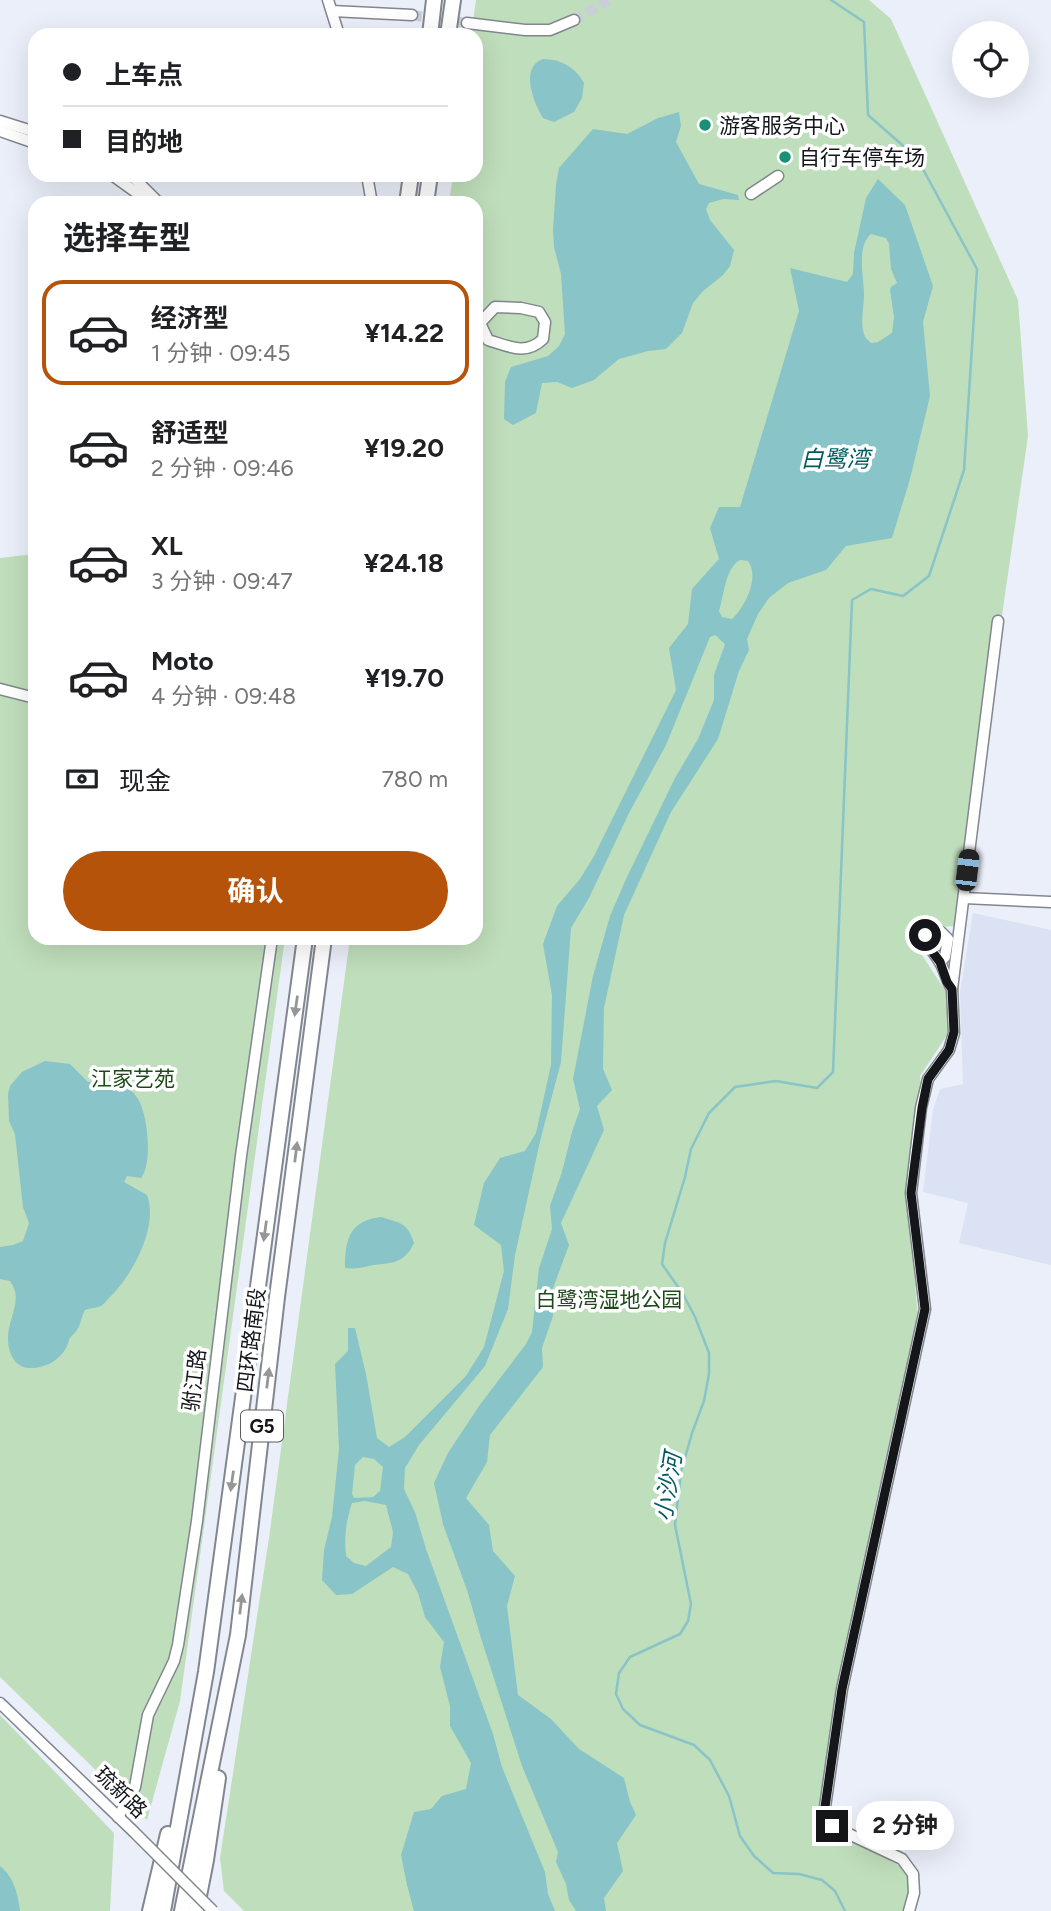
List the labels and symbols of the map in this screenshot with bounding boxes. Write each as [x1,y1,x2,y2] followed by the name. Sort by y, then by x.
[719,113,845,138] place label: 游客服务中心
[697,117,713,133] marker: 游客服务中心
[799,145,925,170] place label: 自行车停车场
[777,149,793,165] marker: 自行车停车场
[801,445,874,473] water label: 白鹭湾
[955,848,980,892] car
[909,919,941,951] route start
[290,995,301,1017] one-way arrow
[91,1066,175,1091] park label: 江家艺苑
[290,1141,301,1163] one-way arrow
[260,1220,271,1242] one-way arrow
[232,1286,270,1394] street label: 四环路南段
[536,1287,683,1312] park label: 白鹭湾湿地公园
[178,1347,210,1413] street label: 驸江路
[262,1366,273,1388] one-way arrow
[241,1410,283,1442] road number: G5
[649,1447,688,1523] water label: 小沙河
[226,1470,237,1492] one-way arrow
[236,1592,247,1614] one-way arrow
[90,1761,152,1823] street label: 琉新路
[856,1801,954,1850] callout: 2 分钟
[816,1810,848,1842] route end

